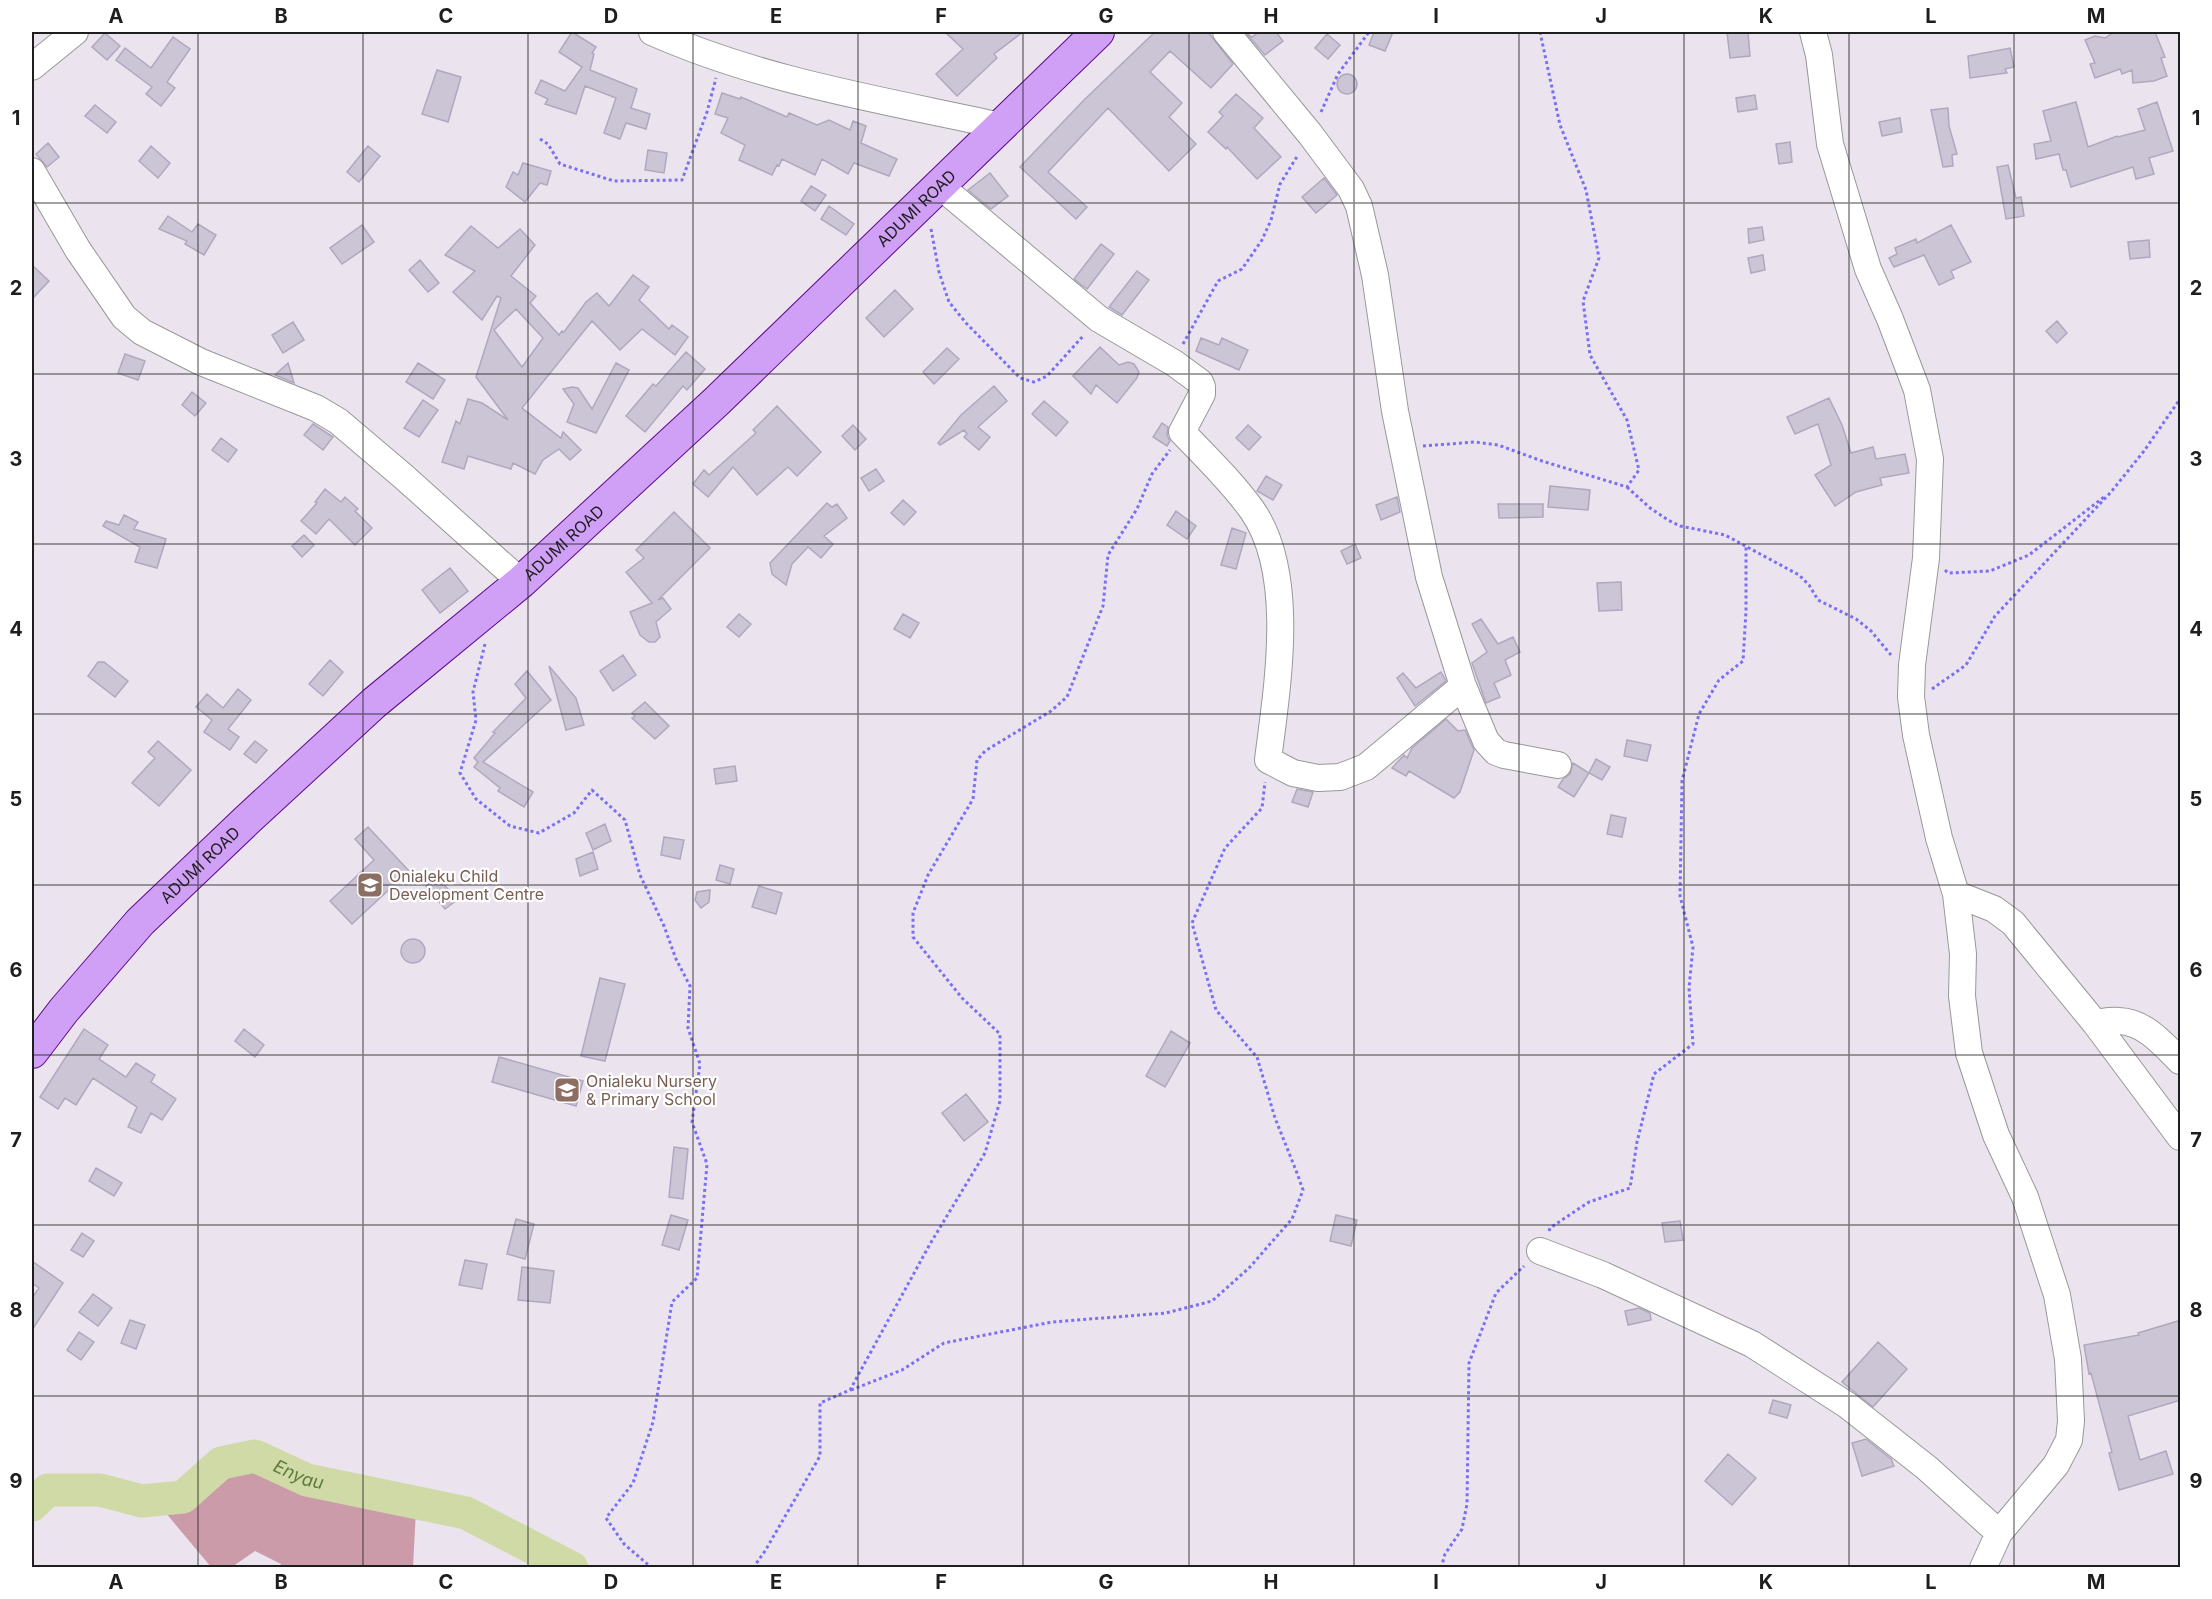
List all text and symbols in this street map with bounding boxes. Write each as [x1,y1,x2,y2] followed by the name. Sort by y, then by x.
[109,4,124,28] text: A
[274,4,288,28] text: B
[439,4,453,28] text: C
[604,4,618,28] text: D
[770,4,782,28] text: E
[935,4,947,28] text: F
[1098,4,1114,28] text: G
[1264,4,1278,28] text: H
[1433,4,1439,28] text: I
[1595,4,1607,28] text: J
[1759,4,1773,28] text: K
[1925,4,1937,28] text: L
[2087,4,2105,28] text: M
[12,106,20,130] text: 1
[2192,106,2200,130] text: 1
[872,165,960,251] street label: ADUMI ROAD
[10,276,22,300] text: 2
[2190,276,2202,300] text: 2
[10,447,22,471] text: 3
[2190,447,2202,471] text: 3
[519,501,608,585] street label: ADUMI ROAD
[9,617,23,641] text: 4
[2189,617,2203,641] text: 4
[10,787,22,811] text: 5
[2190,787,2202,811] text: 5
[156,822,244,907] street label: ADUMI ROAD
[389,866,544,904] place label: Onialeku Child Development Centre
[355,870,385,900] school or university icon: Onialeku Child Development Centre
[10,958,23,982] text: 6
[2190,958,2203,982] text: 6
[586,1071,717,1109] place label: Onialeku Nursery & Primary School
[552,1075,582,1105] school or university icon: Onialeku Nursery & Primary School
[10,1128,22,1152] text: 7
[2190,1128,2202,1152] text: 7
[9,1298,23,1322] text: 8
[2189,1298,2203,1322] text: 8
[270,1455,326,1493] water label: Enyau
[10,1469,23,1493] text: 9
[2190,1469,2203,1493] text: 9
[109,1570,124,1594] text: A
[274,1570,288,1594] text: B
[439,1570,453,1594] text: C
[604,1570,618,1594] text: D
[770,1570,782,1594] text: E
[935,1570,947,1594] text: F
[1098,1570,1114,1594] text: G
[1264,1570,1278,1594] text: H
[1433,1570,1439,1594] text: I
[1595,1570,1607,1594] text: J
[1759,1570,1773,1594] text: K
[1925,1570,1937,1594] text: L
[2087,1570,2105,1594] text: M

